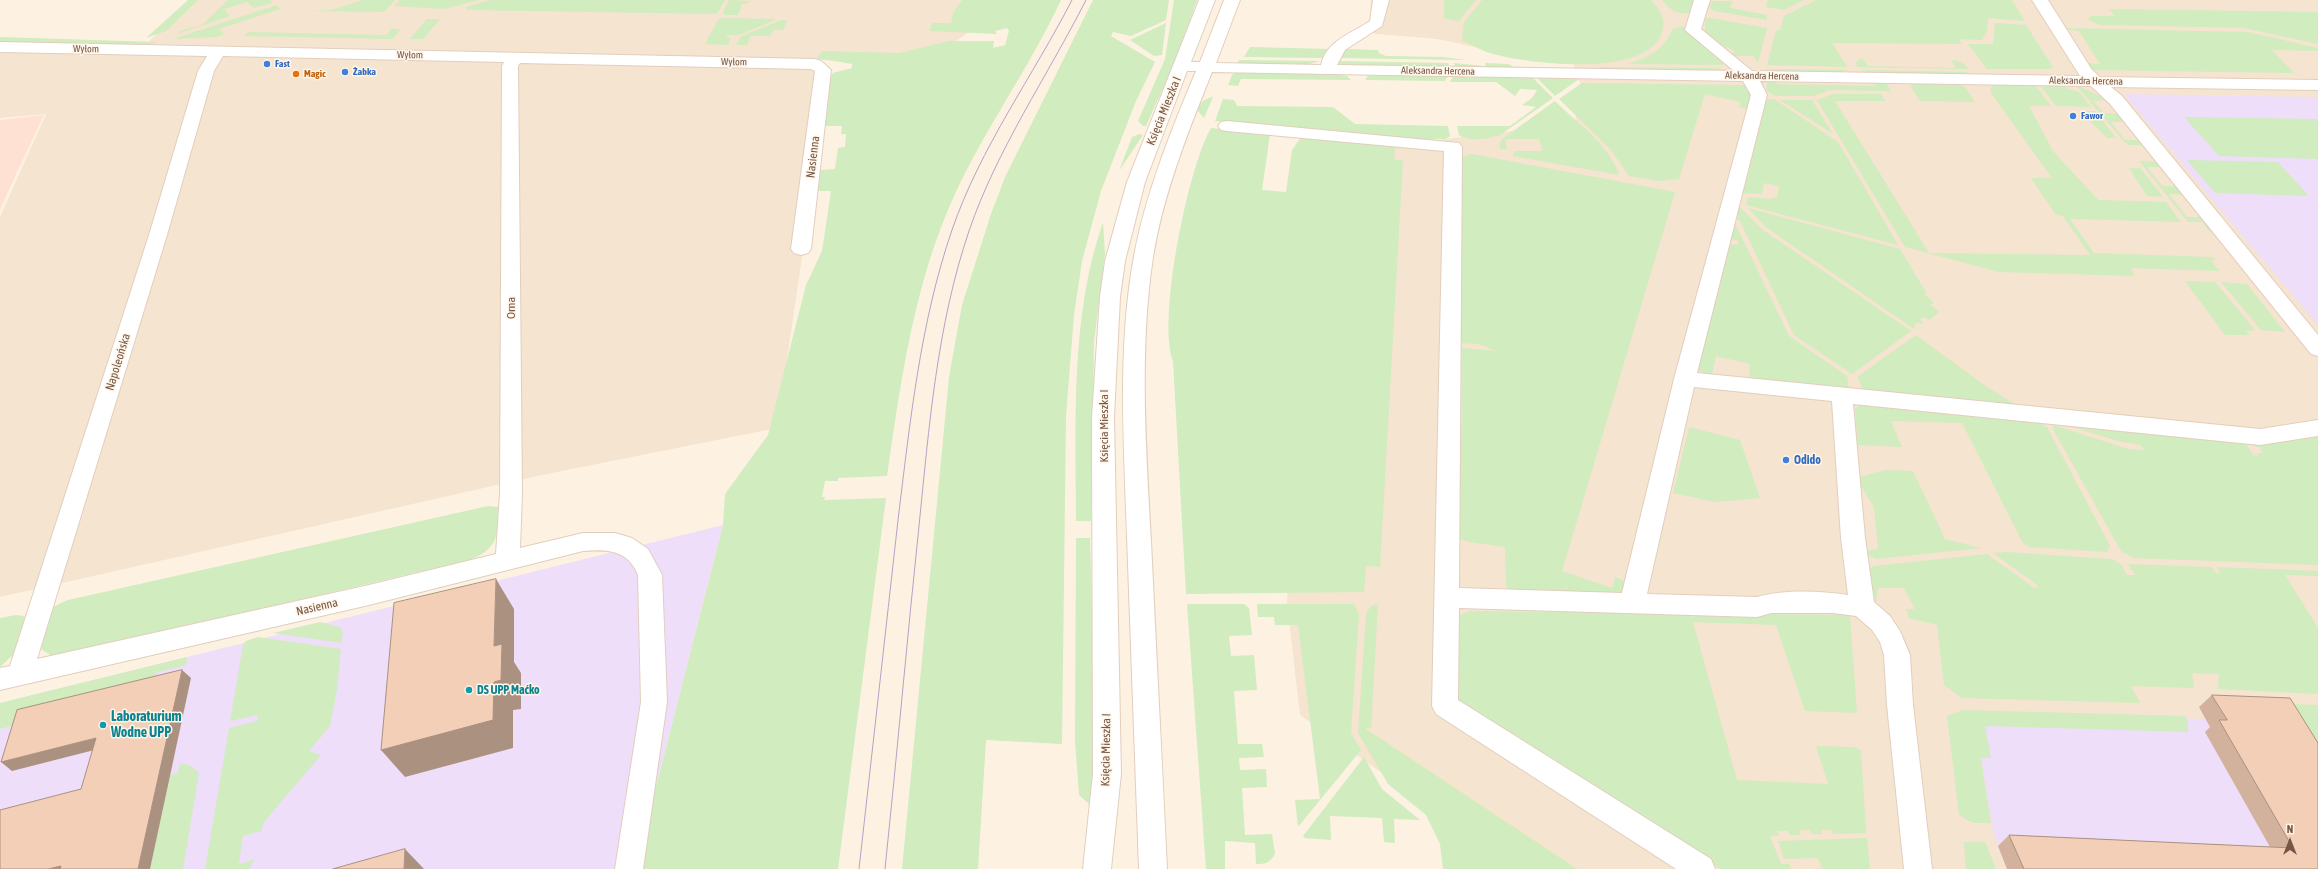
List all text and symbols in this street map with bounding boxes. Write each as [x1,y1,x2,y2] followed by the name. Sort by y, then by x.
[73,43,99,55] street label: Wyłom
[397,49,423,61] street label: Wyłom
[721,56,747,68] street label: Wyłom
[275,58,290,70] place label: Fast
[262,59,272,69] marker: Fast
[1401,64,1475,78] street label: Aleksandra Hercena
[353,66,376,78] place label: Żabka
[340,67,350,77] marker: Żabka
[304,68,326,80] place label: Magic
[291,69,301,79] marker: Magic
[1725,69,1799,83] street label: Aleksandra Hercena
[1144,74,1184,148] street label: Księcia Mieszka I
[2049,74,2123,88] street label: Aleksandra Hercena
[2081,110,2103,122] place label: Fawor
[2068,111,2078,121] marker: Fawor
[803,135,823,179] street label: Nasienna
[504,297,518,319] street label: Orna
[102,332,134,392] street label: Napoleońska
[1097,389,1111,463] street label: Księcia Mieszka I
[1794,453,1821,467] place label: Odido
[1781,455,1791,465] marker: Odido
[295,595,339,619] street label: Nasienna
[477,683,540,697] place label: DS UPP Maćko
[464,685,474,695] marker: DS UPP Maćko
[111,709,181,742] place label: Laboraturium Wodne UPP
[1098,713,1114,787] street label: Księcia Mieszka I
[98,720,108,730] marker: Laboraturium Wodne UPP
[2270,821,2310,861] north arrow
[2287,823,2293,835] text: N

